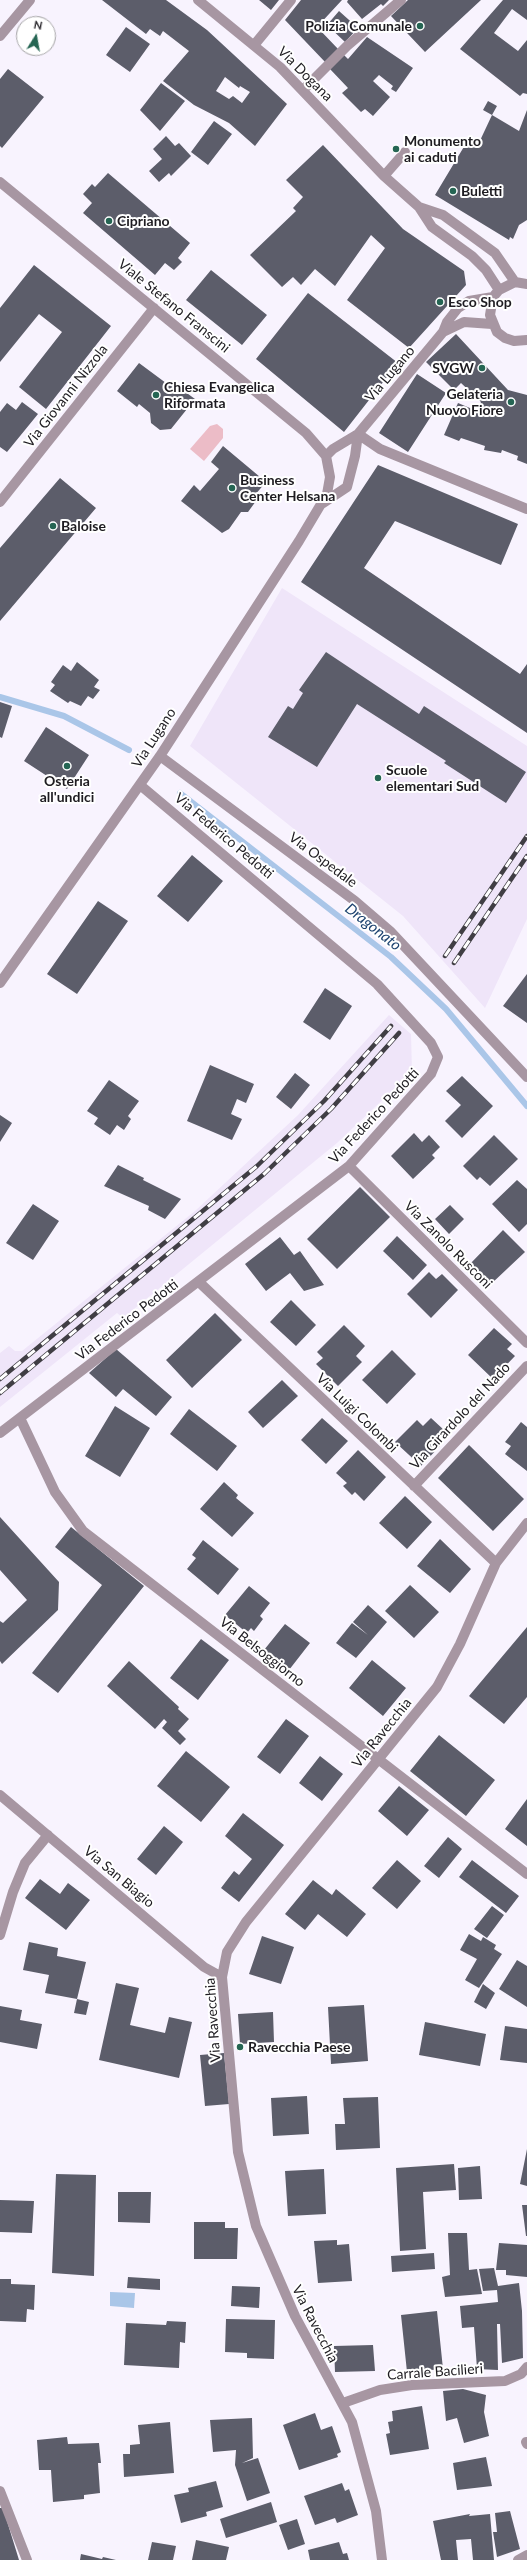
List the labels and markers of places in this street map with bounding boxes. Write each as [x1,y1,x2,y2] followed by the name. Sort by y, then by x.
[305,18,412,34] place label: Polizia Comunale
[415,21,425,31] marker: Polizia Comunale
[404,133,481,166] place label: Monumento ai caduti
[391,144,401,154] marker: Monumento ai caduti
[461,183,502,199] place label: Buletti
[448,186,458,196] marker: Buletti
[117,213,170,229] place label: Cipriano
[104,216,114,226] marker: Cipriano
[448,294,512,310] place label: Esco Shop
[435,297,445,307] marker: Esco Shop
[432,360,474,376] place label: SVGW
[477,363,487,373] marker: SVGW
[164,379,275,412] place label: Chiesa Evangelica Riformata
[426,386,503,418] place label: Gelateria Nuovo Fiore
[151,390,161,400] marker: Chiesa Evangelica Riformata
[506,397,516,407] marker: Gelateria Nuovo Fiore
[240,472,335,504] place label: Business Center Helsana
[227,483,237,493] marker: Business Center Helsana
[61,518,106,534] place label: Baloise
[48,521,58,531] marker: Baloise
[62,761,72,771] marker: Osteria all'undici
[386,762,479,794] place label: Scuole elementari Sud
[40,773,94,806] place label: Osteria all'undici
[373,773,383,783] marker: Scuole elementari Sud
[248,2039,350,2055] place label: Ravecchia Paese
[235,2042,245,2052] marker: Ravecchia Paese

